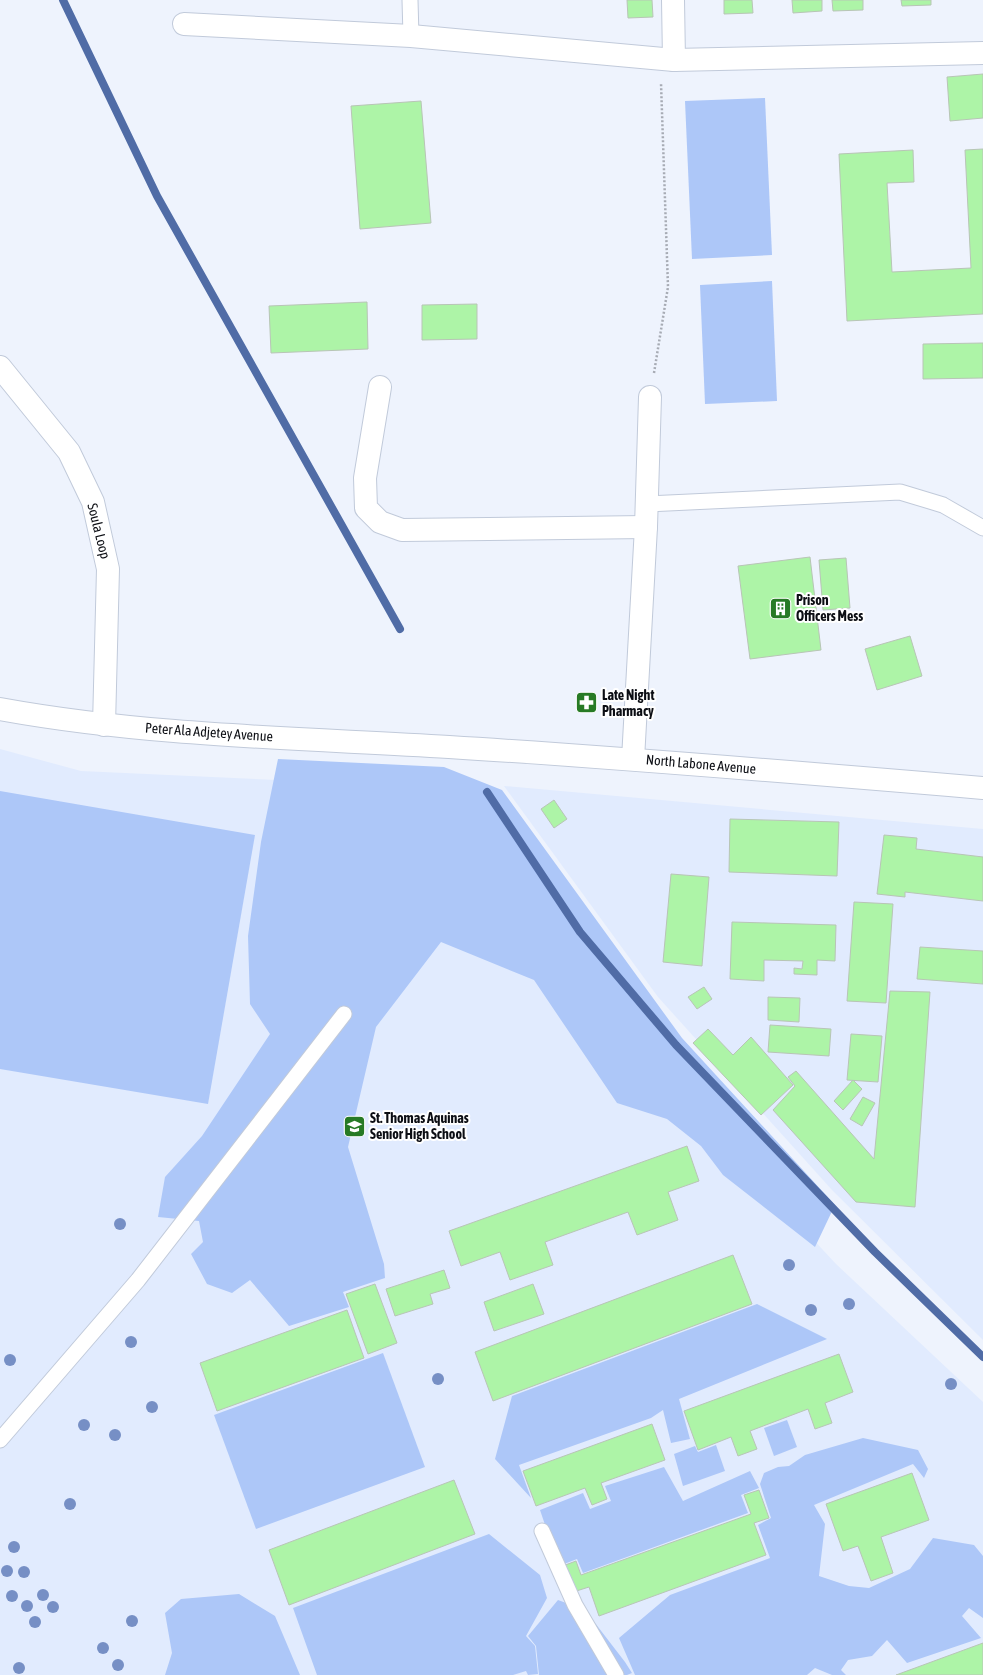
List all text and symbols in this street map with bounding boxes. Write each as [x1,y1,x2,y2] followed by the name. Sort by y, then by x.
[84,502,114,561] street label: Soula Loop
[796,592,863,624] place label: Prison Officers Mess
[767,595,793,621] building icon: Prison Officers Mess
[602,687,654,719] place label: Late Night Pharmacy
[574,690,600,716] pharmacy icon: Late Night Pharmacy
[145,720,273,744] street label: Peter Ala Adjetey Avenue
[645,751,757,777] street label: North Labone Avenue
[370,1110,469,1142] place label: St. Thomas Aquinas Senior High School
[341,1113,367,1139] school or university icon: St. Thomas Aquinas Senior High School

